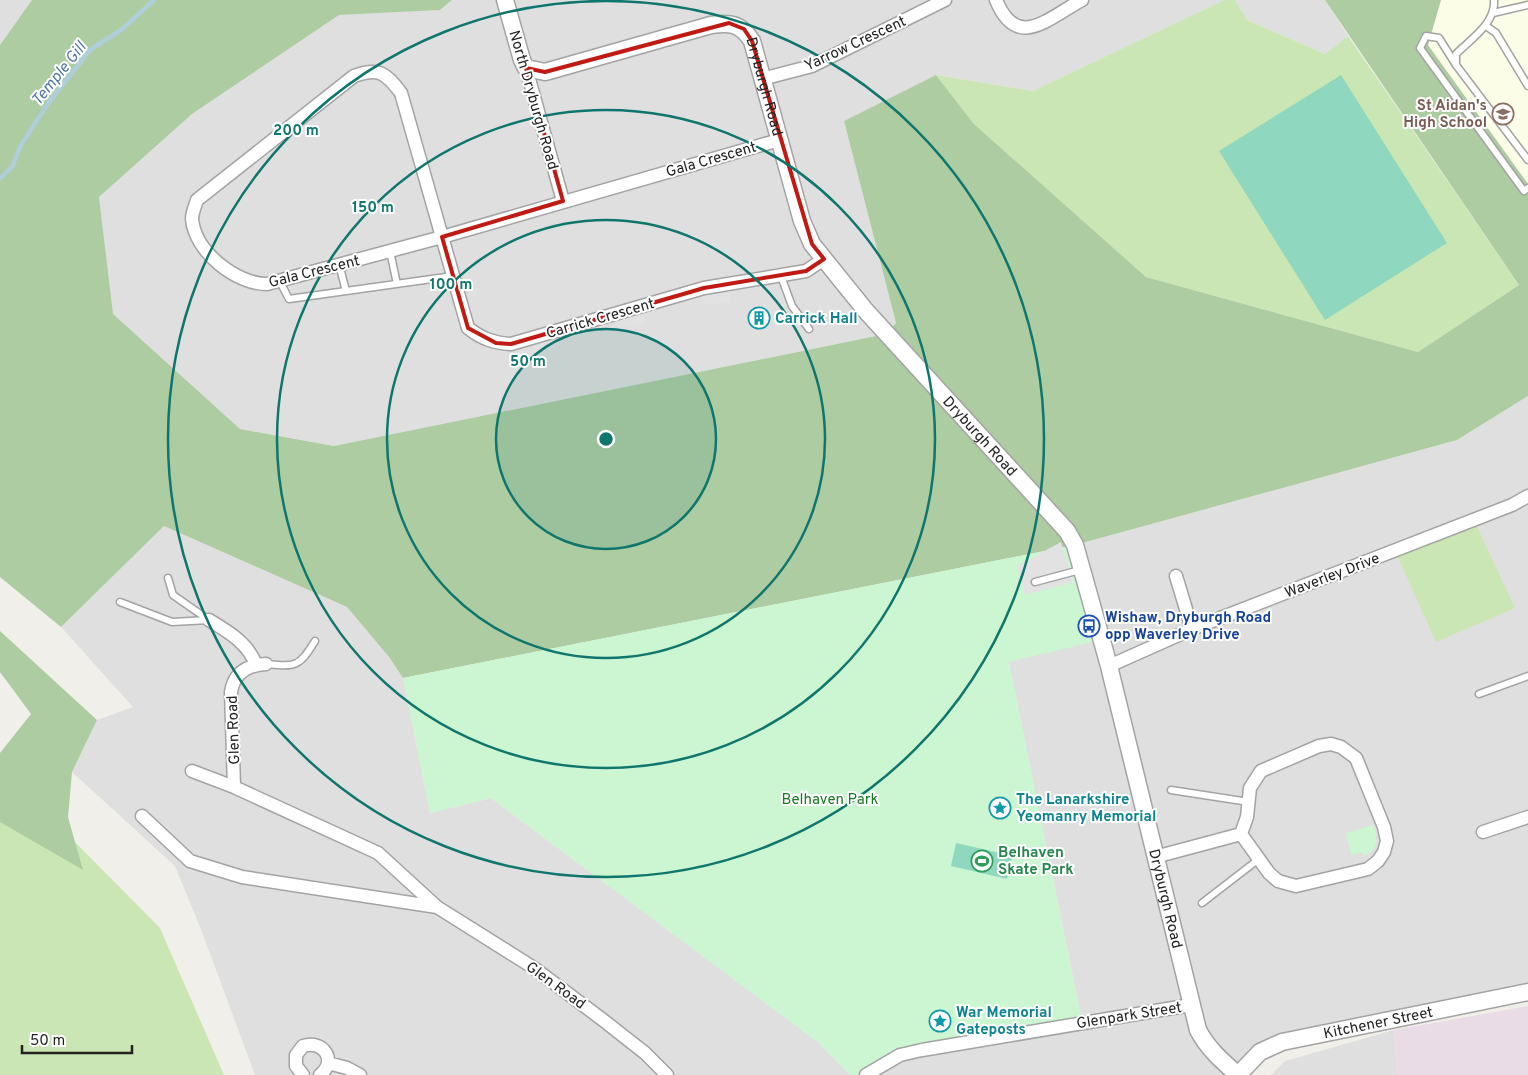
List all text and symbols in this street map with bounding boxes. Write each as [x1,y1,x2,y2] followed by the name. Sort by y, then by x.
[802,12,910,76] street label: Yarrow Crescent
[504,29,562,172] street label: North Dryburgh Road
[740,35,786,138] street label: Dryburgh Road
[28,38,92,110] water label: Temple Gill
[1403,97,1487,133] place label: St Aidan's High School
[1491,102,1515,126] school or university icon: St Aidan's High School
[273,122,319,141] text: 200 m
[664,138,759,182] street label: Gala Crescent
[352,199,394,218] text: 150 m
[267,252,362,293] street label: Gala Crescent
[430,276,472,295] text: 100 m
[544,295,657,344] street label: Carrick Crescent
[747,306,771,330] building icon: Carrick Hall
[775,310,858,329] place label: Carrick Hall
[510,353,546,372] text: 50 m
[938,393,1020,481] street label: Dryburgh Road
[597,430,615,448] centre of rings
[1282,550,1383,603] street label: Waverley Drive
[1105,609,1271,645] place label: Wishaw, Dryburgh Road opp Waverley Drive
[1077,614,1101,638] bus stop icon: Wishaw, Dryburgh Road opp Waverley Drive
[224,695,245,765] street label: Glen Road
[781,791,879,810] park label: Belhaven Park
[1016,791,1156,827] place label: The Lanarkshire Yeomanry Memorial
[988,796,1012,820] place icon: The Lanarkshire Yeomanry Memorial
[998,844,1074,880] place label: Belhaven Skate Park
[1143,847,1186,951] street label: Dryburgh Road
[970,849,994,873] sports icon: Belhaven Skate Park
[522,958,589,1014] street label: Glen Road
[1075,999,1183,1034] street label: Glenpark Street
[956,1004,1052,1040] place label: War Memorial Gateposts
[1322,1004,1435,1044] street label: Kitchener Street
[928,1009,952,1033] place icon: War Memorial Gateposts
[22,1022,132,1054] scale bar
[30,1032,65,1051] text: 50 m

